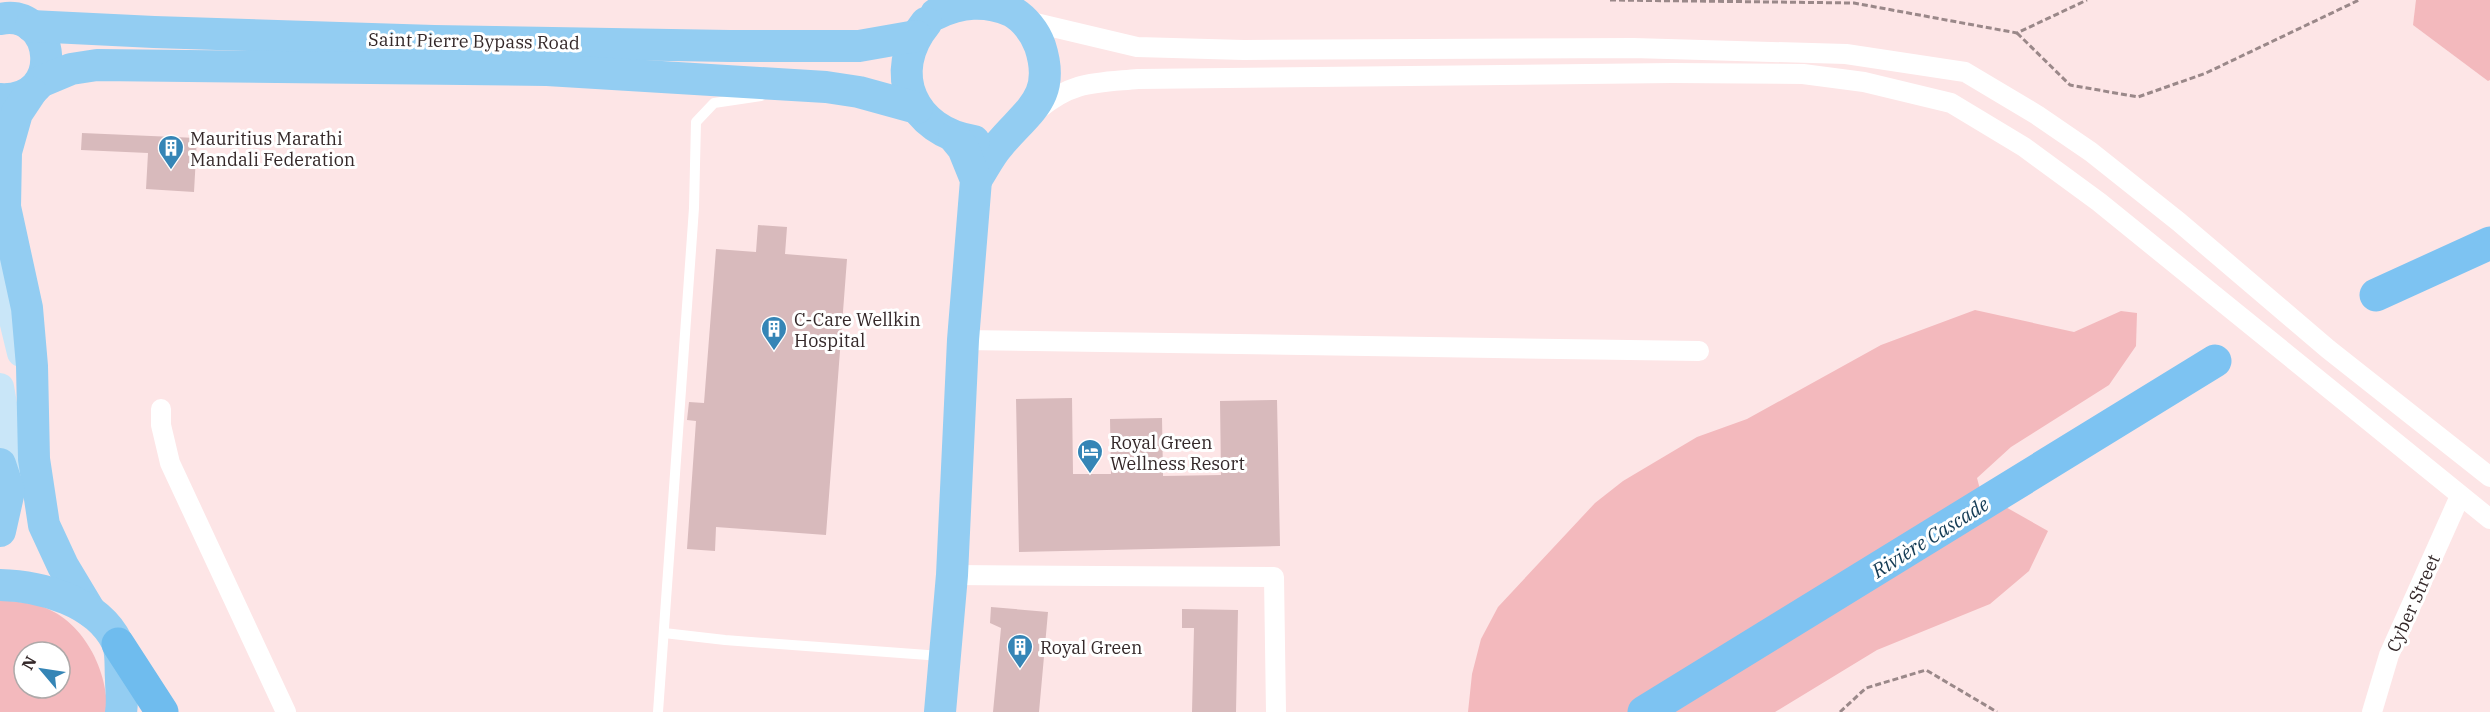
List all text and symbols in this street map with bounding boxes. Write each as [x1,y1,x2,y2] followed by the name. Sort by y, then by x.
[368,28,580,54] street label: Saint Pierre Bypass Road
[190,127,355,171] place label: Mauritius Marathi Mandali Federation
[156,133,186,171] building icon: Mauritius Marathi Mandali Federation
[794,308,921,352] place label: C-Care Wellkin Hospital
[759,314,789,352] building icon: C-Care Wellkin Hospital
[1110,431,1245,475] place label: Royal Green Wellness Resort
[1075,437,1105,475] hotel icon: Royal Green Wellness Resort
[1865,490,1994,584] water label: Rivière Cascade
[2381,551,2445,655] street label: Cyber Street
[1005,632,1035,670] building icon: Royal Green
[1040,636,1142,659] place label: Royal Green
[12,640,72,700] north arrow
[17,652,41,673] text: N

